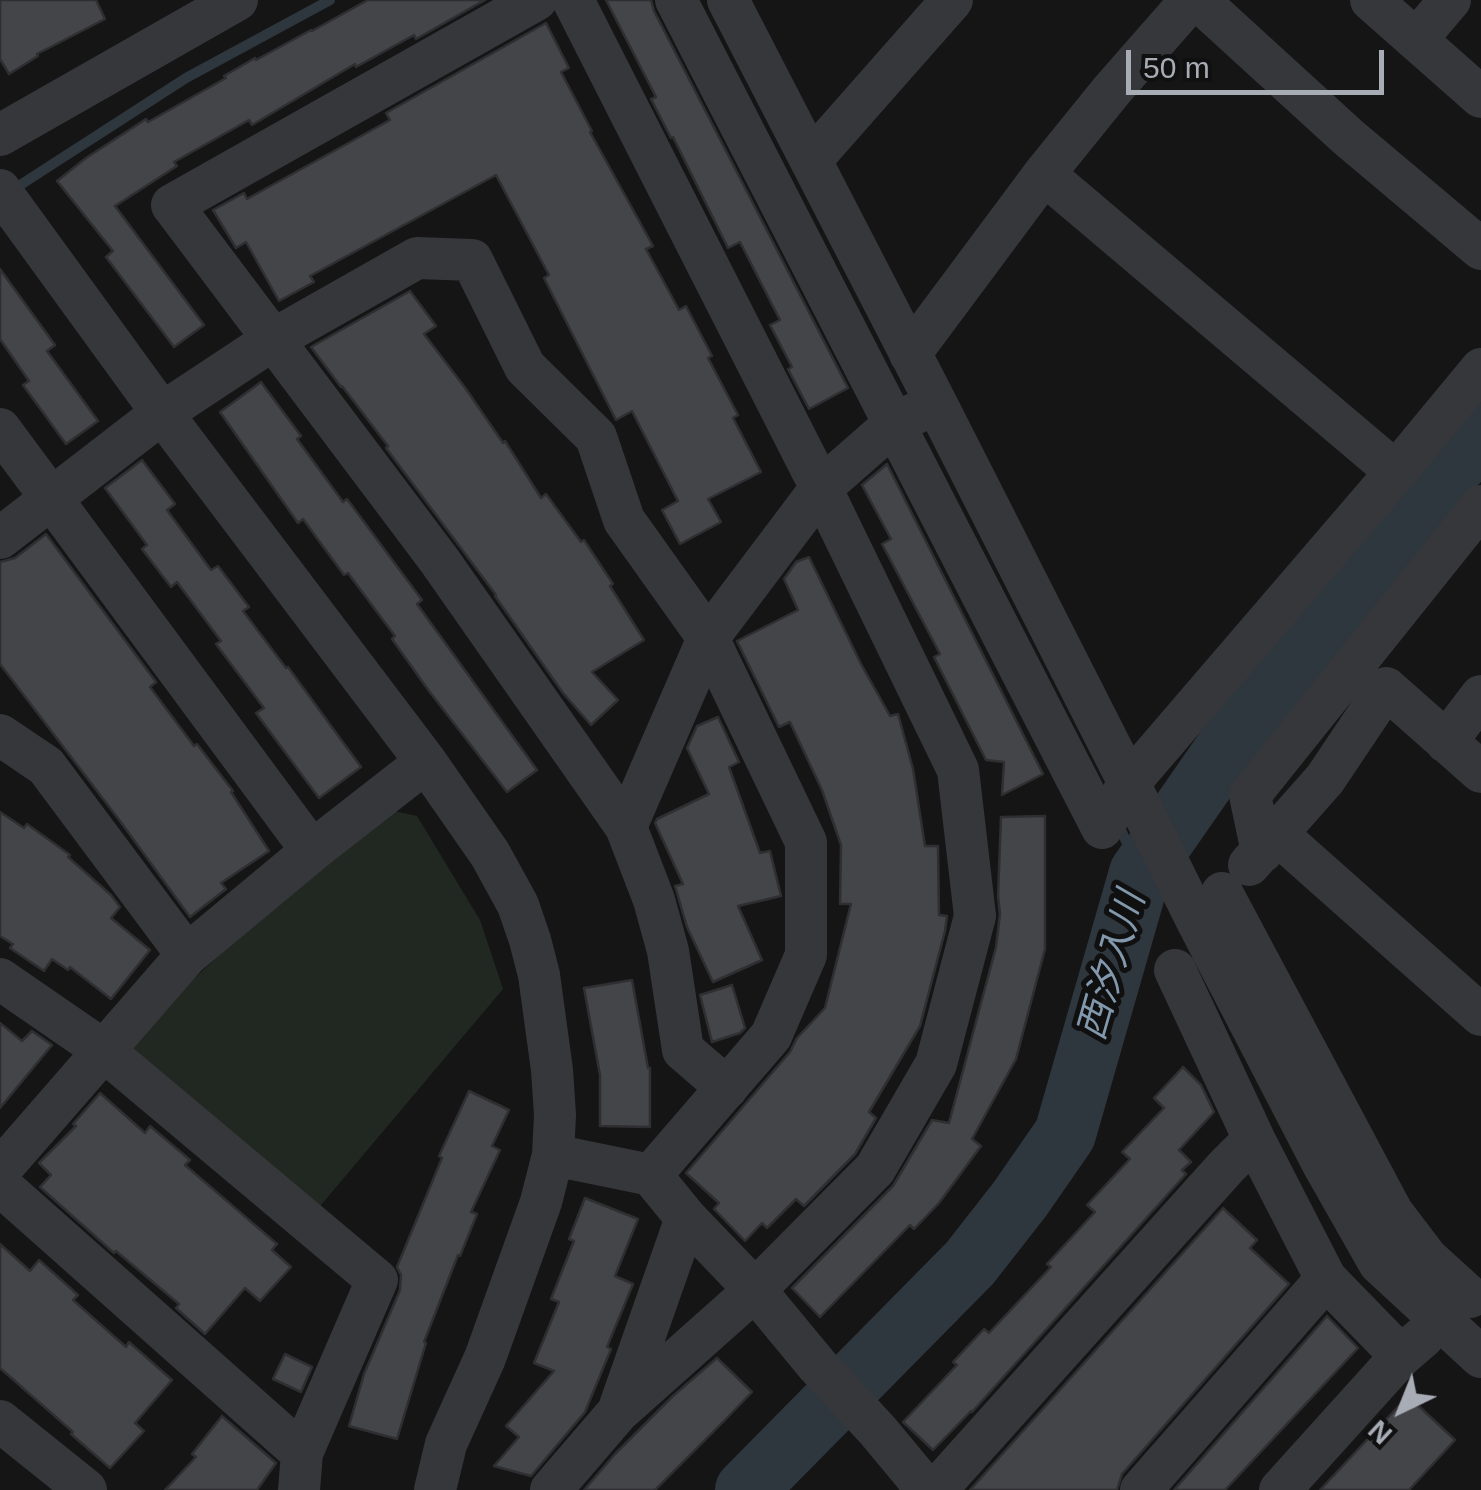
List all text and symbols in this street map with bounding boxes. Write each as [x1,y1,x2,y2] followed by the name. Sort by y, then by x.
[1131,30,1388,92] scale bar
[1143,51,1210,84] text: 50 m
[1070,887,1156,1045] water label: 西汐入川
[1351,1360,1451,1460] north arrow
[1362,1414,1398,1451] text: N

